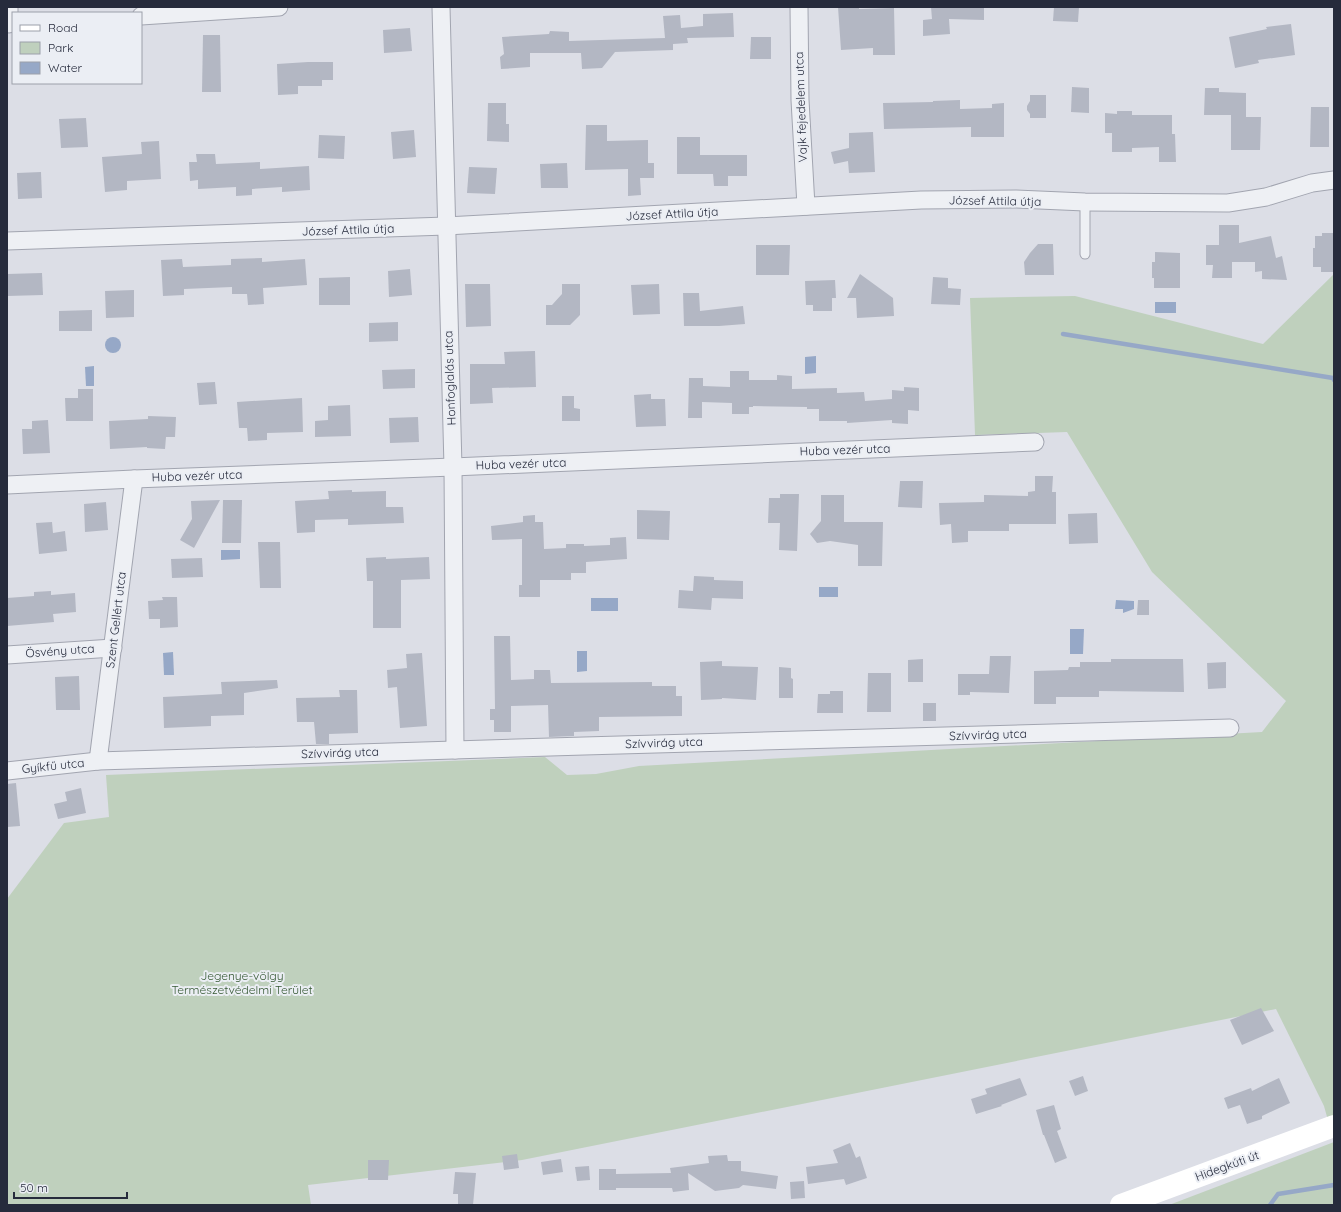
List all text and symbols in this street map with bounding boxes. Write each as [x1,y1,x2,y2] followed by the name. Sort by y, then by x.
[12,12,142,84] legend
[48,20,78,35] text: Road
[48,40,73,55] text: Park
[791,51,810,163] street label: Vajk fejedelem utca
[48,60,83,75] text: Water
[948,192,1042,209] street label: József Attila útja
[625,204,719,223] street label: József Attila útja
[301,220,395,239] street label: József Attila útja
[440,330,459,426] street label: Honfoglalás utca
[799,440,891,459] street label: Huba vezér utca
[475,454,567,473] street label: Huba vezér utca
[151,466,243,485] street label: Huba vezér utca
[102,571,129,669] street label: Szent Gellért utca
[25,641,95,660] street label: Ösvény utca
[949,726,1027,743] street label: Szívvirág utca
[625,734,703,751] street label: Szívvirág utca
[301,744,379,761] street label: Szívvirág utca
[21,755,85,776] street label: Gyíkfű utca
[171,968,313,997] park label: Jegenye-völgy Természetvédelmi Terület
[1193,1147,1261,1184] street label: Hidegkúti út
[14,1174,127,1200] scale bar
[20,1180,48,1195] text: 50 m

